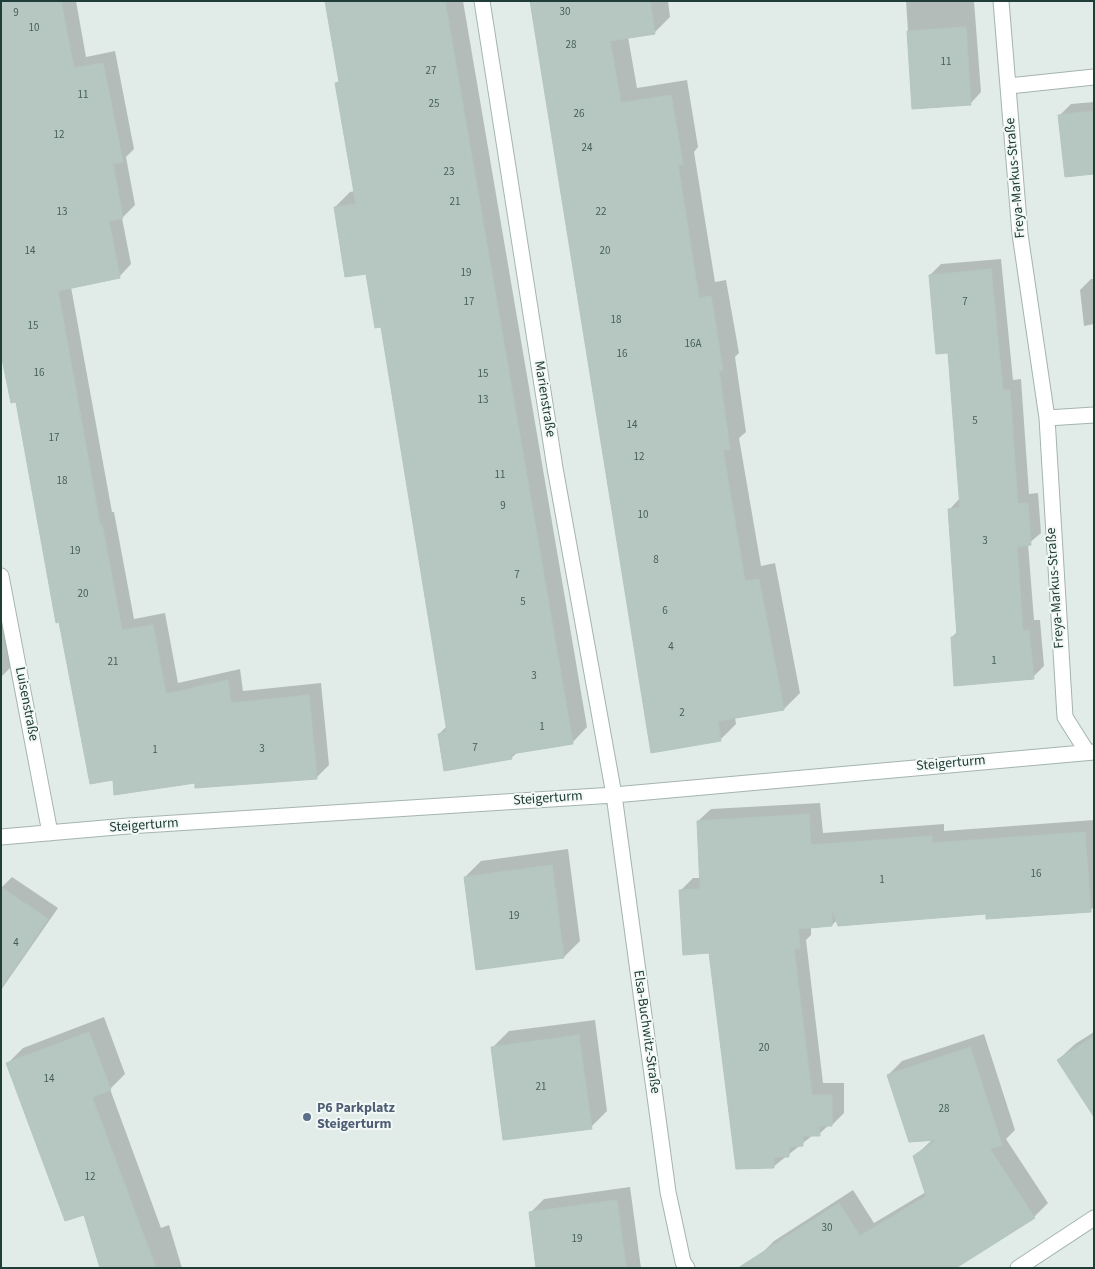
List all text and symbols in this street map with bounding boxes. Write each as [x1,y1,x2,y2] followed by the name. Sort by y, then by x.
[560,6,570,20] house number: 30
[13,7,19,21] house number: 9
[29,22,39,36] house number: 10
[566,39,576,53] house number: 28
[941,56,951,70] house number: 11
[426,65,436,79] house number: 27
[78,89,88,103] house number: 11
[429,98,439,112] house number: 25
[574,108,584,122] house number: 26
[1002,117,1030,239] street label: Freya-Markus-Straße
[54,129,64,143] house number: 12
[582,142,592,156] house number: 24
[444,166,454,180] house number: 23
[450,196,460,210] house number: 21
[57,206,67,220] house number: 13
[596,206,606,220] house number: 22
[25,245,35,259] house number: 14
[600,245,610,259] house number: 20
[461,267,471,281] house number: 19
[464,296,474,310] house number: 17
[962,296,968,310] house number: 7
[611,314,621,328] house number: 18
[28,320,38,334] house number: 15
[685,338,701,352] house number: 16A
[617,348,627,362] house number: 16
[530,360,558,438] street label: Marienstraße
[34,367,44,381] house number: 16
[478,368,488,382] house number: 15
[478,394,488,408] house number: 13
[972,415,978,429] house number: 5
[627,419,637,433] house number: 14
[49,432,59,446] house number: 17
[634,451,644,465] house number: 12
[495,469,505,483] house number: 11
[57,475,67,489] house number: 18
[500,500,506,514] house number: 9
[638,509,648,523] house number: 10
[1043,527,1069,649] street label: Freya-Markus-Straße
[982,535,988,549] house number: 3
[70,545,80,559] house number: 19
[653,554,659,568] house number: 8
[514,569,520,583] house number: 7
[78,588,88,602] house number: 20
[520,596,526,610] house number: 5
[662,605,668,619] house number: 6
[668,641,674,655] house number: 4
[991,655,997,669] house number: 1
[108,656,118,670] house number: 21
[11,666,41,742] street label: Luisenstraße
[531,670,537,684] house number: 3
[679,707,685,721] house number: 2
[539,721,545,735] house number: 1
[472,742,478,756] house number: 7
[259,743,265,757] house number: 3
[152,744,158,758] house number: 1
[916,753,986,775] street label: Steigerturm
[513,788,583,810] street label: Steigerturm
[109,815,179,837] street label: Steigerturm
[1031,868,1041,882] house number: 16
[879,874,885,888] house number: 1
[509,910,519,924] house number: 19
[13,937,19,951] house number: 4
[629,969,663,1095] street label: Elsa-Buchwitz-Straße
[759,1042,769,1056] house number: 20
[44,1073,54,1087] house number: 14
[536,1081,546,1095] house number: 21
[317,1101,395,1134] place label: P6 Parkplatz Steigerturm
[939,1103,949,1117] house number: 28
[301,1111,313,1123] marker: P6 Parkplatz Steigerturm
[85,1171,95,1185] house number: 12
[822,1222,832,1236] house number: 30
[572,1233,582,1247] house number: 19

